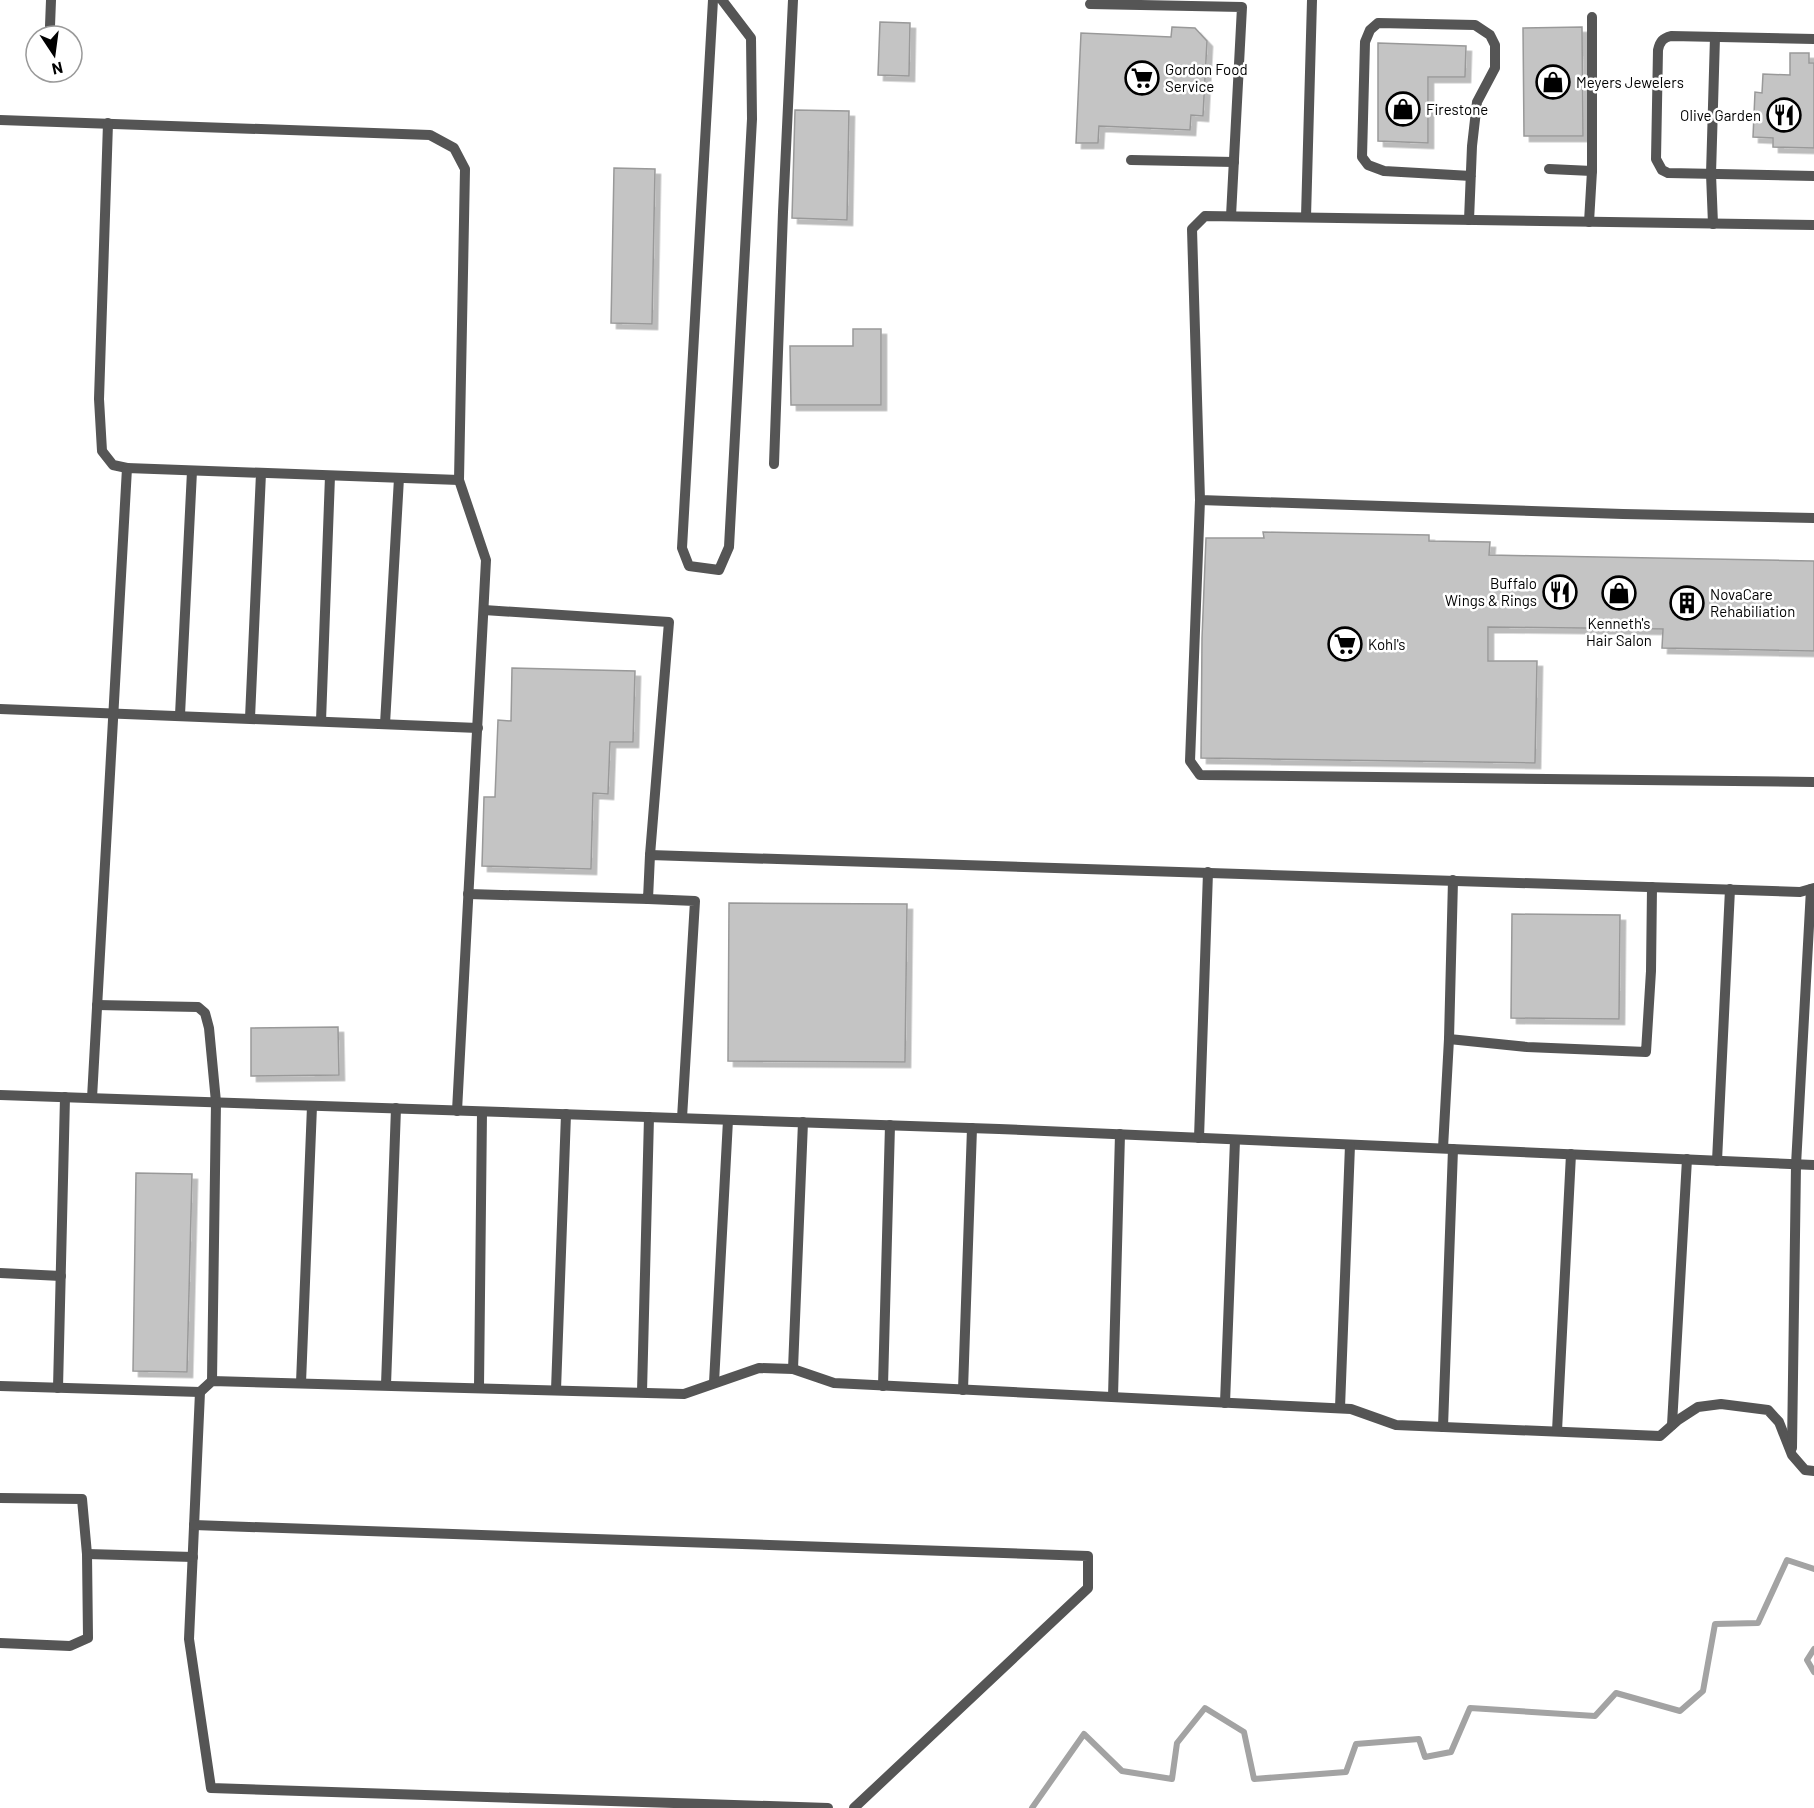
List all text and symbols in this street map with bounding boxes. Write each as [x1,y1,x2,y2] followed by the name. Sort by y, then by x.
[24,24,84,84] north arrow
[50,59,65,80] text: N
[1124,60,1160,96] supermarket icon: Gordon Food Service
[1165,60,1248,95] place label: Gordon Food Service
[1535,64,1571,100] shop icon: Meyers Jewelers
[1576,73,1684,91] place label: Meyers Jewelers
[1385,91,1421,127] shop icon: Firestone
[1766,97,1802,133] restaurant icon: Olive Garden
[1426,100,1488,118] place label: Firestone
[1680,106,1761,124] place label: Olive Garden
[1445,574,1537,609] place label: Buffalo Wings & Rings
[1542,574,1578,610] restaurant icon: Buffalo Wings & Rings
[1601,575,1637,611] shop icon: Kenneth's Hair Salon
[1669,585,1705,621] building icon: NovaCare Rehabiliation
[1710,585,1795,620] place label: NovaCare Rehabiliation
[1586,614,1652,649] place label: Kenneth's Hair Salon
[1327,626,1363,662] supermarket icon: Kohl's
[1368,635,1405,653] place label: Kohl's

